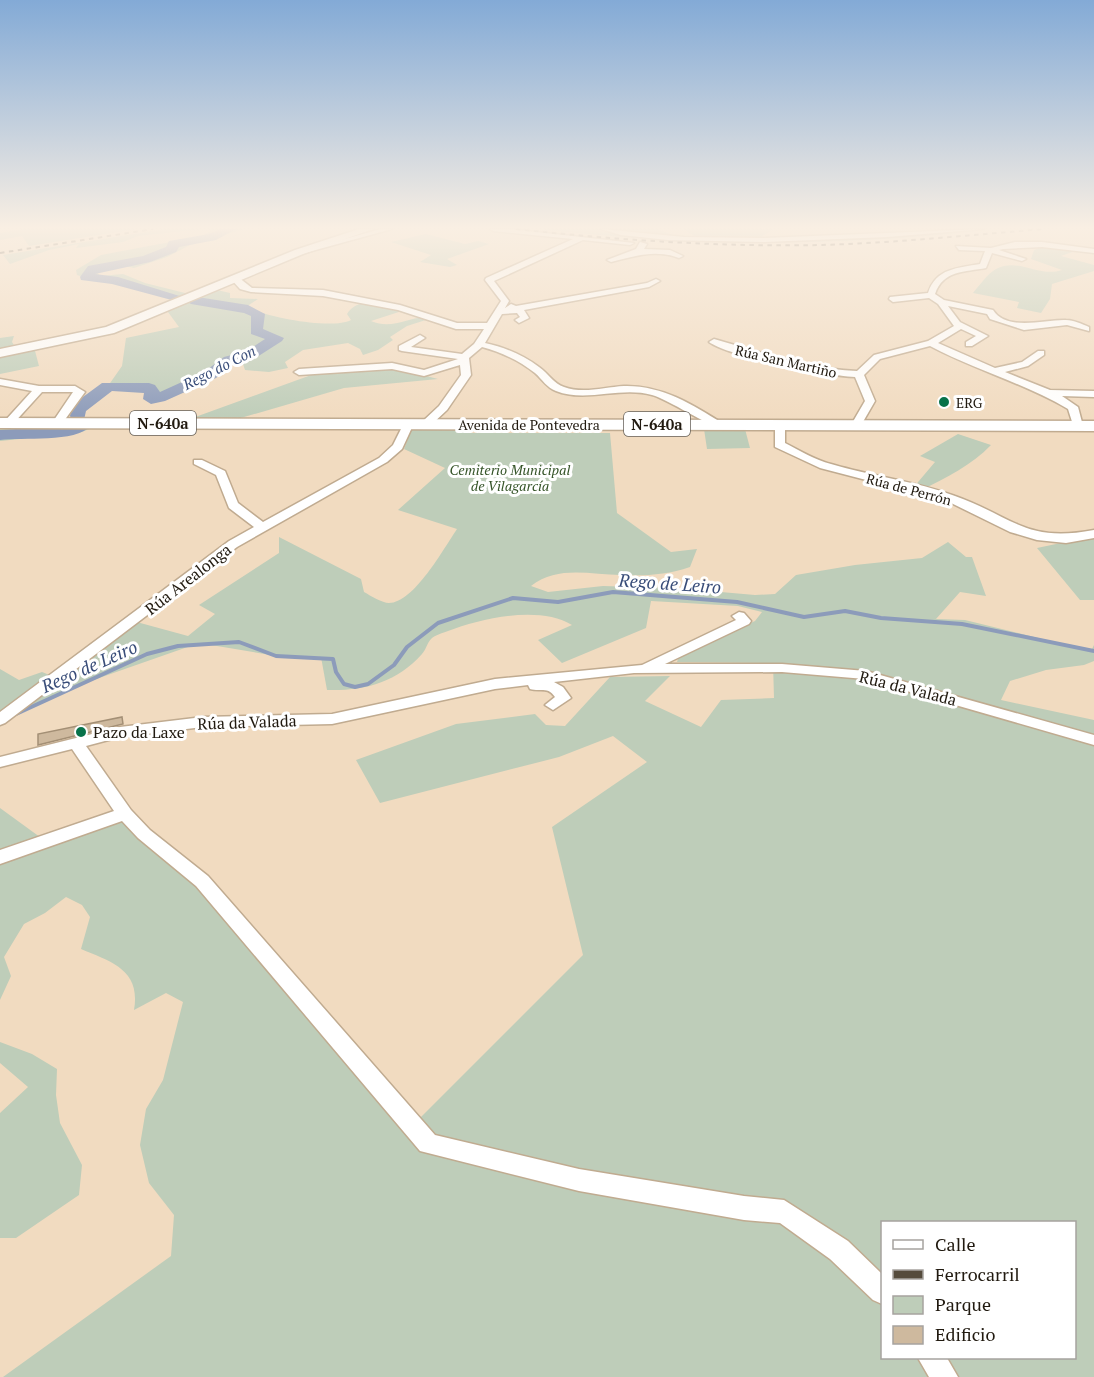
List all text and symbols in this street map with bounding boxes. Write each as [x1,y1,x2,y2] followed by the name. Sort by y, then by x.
[178,340,259,394] water label: Rego do Con
[733,340,839,382] street label: Rúa San Martiño
[956,393,983,412] place label: ERG
[937,395,951,409] marker: ERG
[130,411,196,435] road number: N-640a
[624,412,690,436] road number: N-640a
[458,415,600,434] street label: Avenida de Pontevedra
[450,460,571,495] park label: Cemiterio Municipal de Vilagarcía
[864,469,954,510] street label: Rúa de Perrón
[140,538,236,620] street label: Rúa Arealonga
[617,567,722,599] water label: Rego de Leiro
[36,634,141,698] water label: Rego de Leiro
[857,665,959,711] street label: Rúa da Valada
[197,709,297,735] street label: Rúa da Valada
[93,721,185,743] place label: Pazo da Laxe
[74,725,88,739] marker: Pazo da Laxe
[881,1221,1076,1359] legend
[935,1232,976,1256] text: Calle
[935,1262,1020,1286] text: Ferrocarril
[935,1292,991,1316] text: Parque
[935,1322,995,1346] text: Edificio

